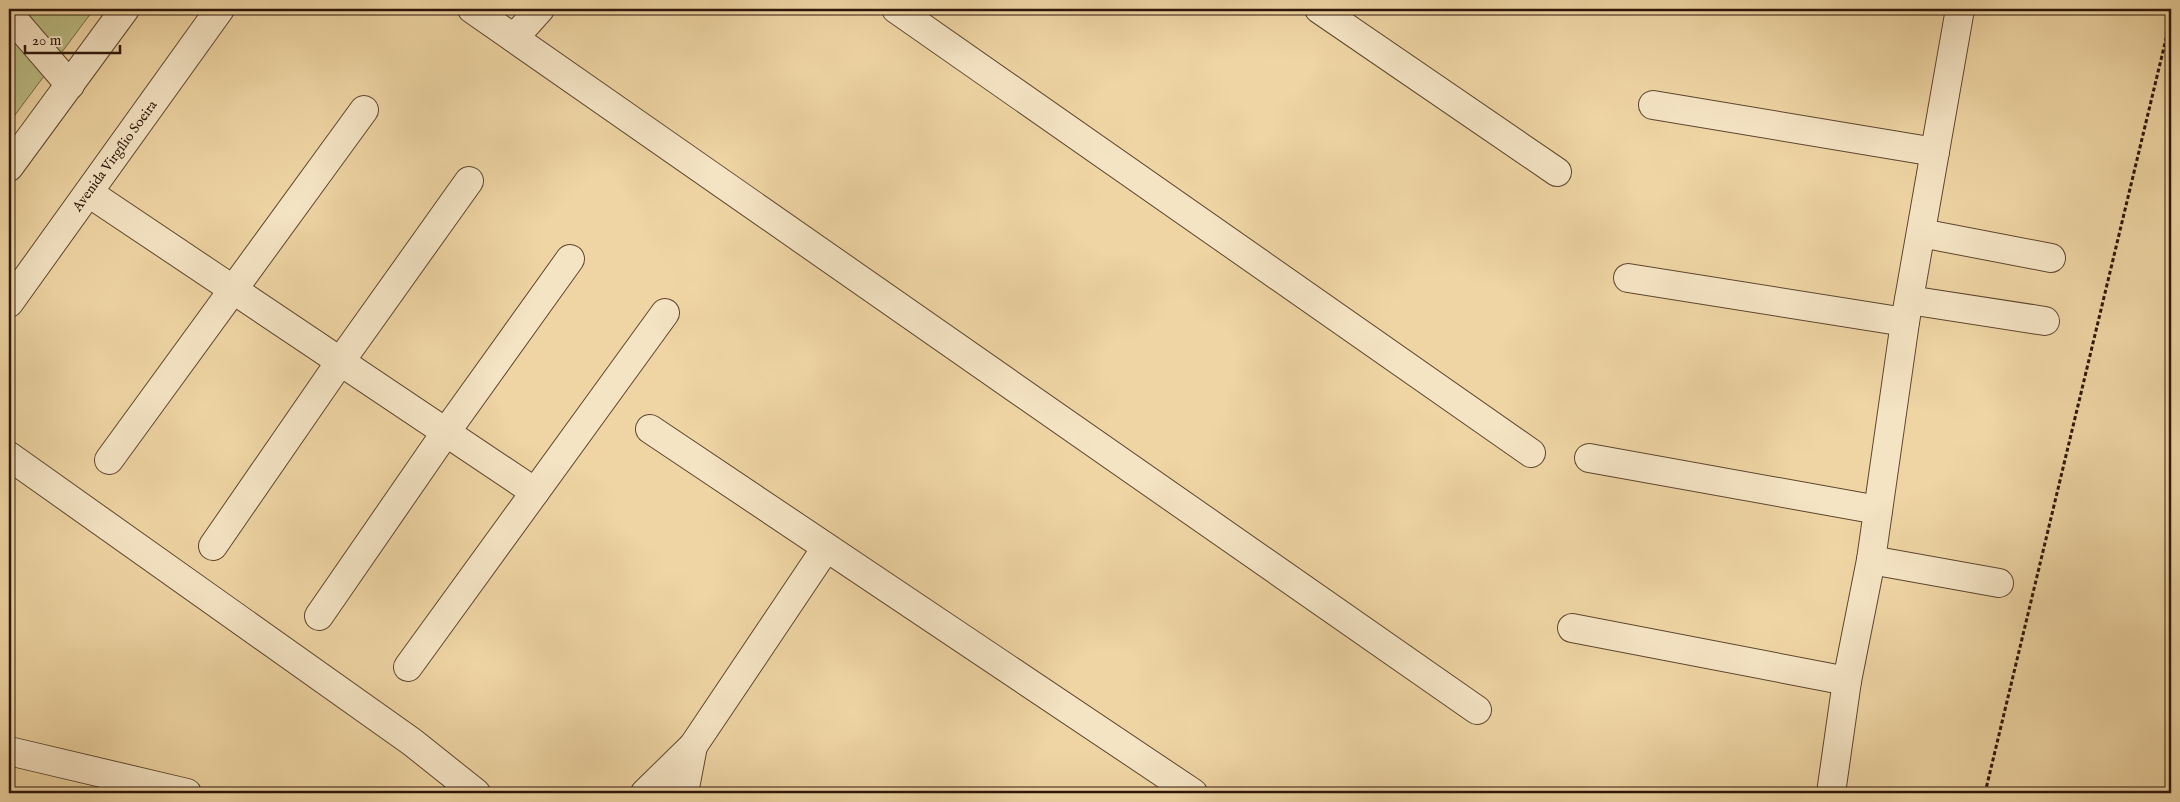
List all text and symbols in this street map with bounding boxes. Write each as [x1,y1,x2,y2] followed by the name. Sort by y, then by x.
[25,22,120,54] scale bar
[32,31,62,50] text: 20 m
[68,96,162,216] street label: Avenida Virgílio Soeira

